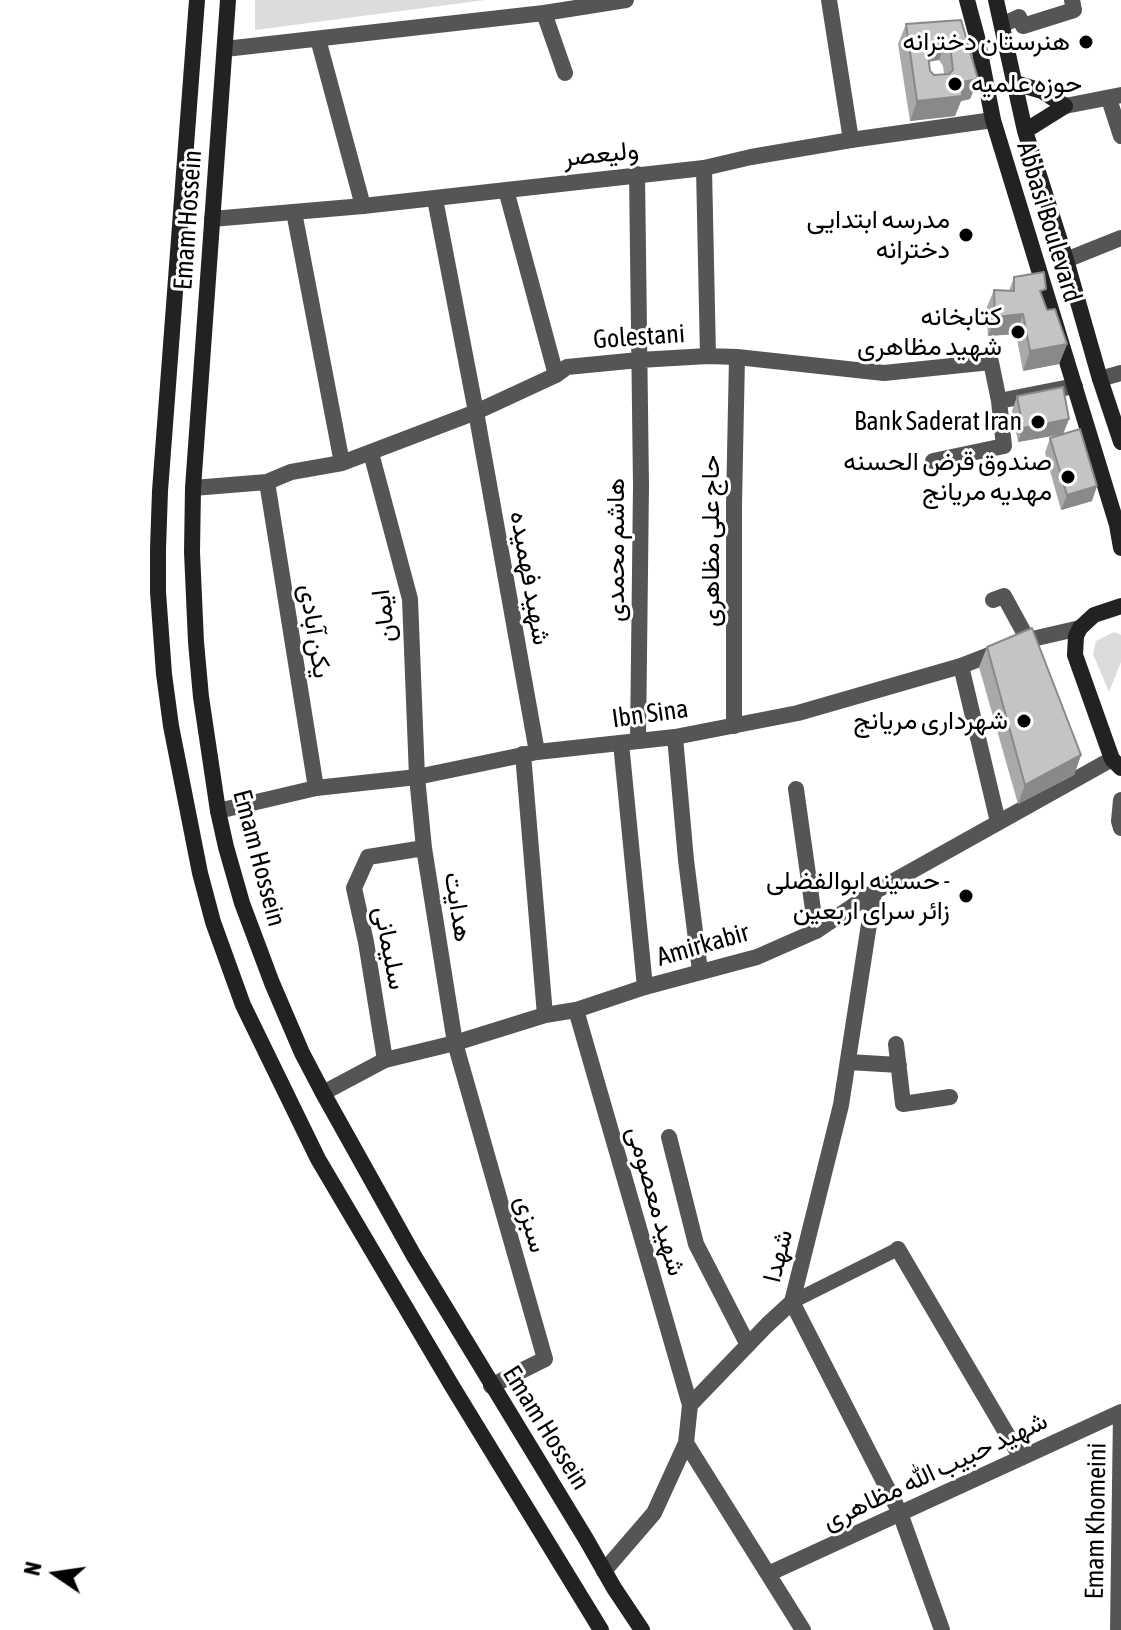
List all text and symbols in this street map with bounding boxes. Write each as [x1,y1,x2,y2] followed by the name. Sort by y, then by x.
[902,26,1070,58] place label: هنرستان دخترانه
[1077,33,1095,51] marker: هنرستان دخترانه
[971,68,1082,100] place label: حوزه علمیه
[946,75,964,93] marker: حوزه علمیه
[562,135,640,173] street label: ولیعصر
[1010,138,1088,306] street label: Abbasi Boulevard
[168,149,208,291] street label: Emam Hossein
[806,204,950,266] place label: مدرسه ابتدایی دخترانه
[957,226,975,244] marker: مدرسه ابتدایی دخترانه
[857,301,1002,362] place label: کتابخانه شهید مظاهری
[592,318,686,356] street label: Golestani
[1009,323,1027,341] marker: کتابخانه شهید مظاهری
[854,406,1022,438] place label: Bank Saderat Iran
[1029,413,1047,431] marker: Bank Saderat Iran
[843,446,1052,508] place label: صندوق قرض الحسنه مهدیه مریانج
[695,455,727,627] street label: حاج علی مظاهری
[1059,468,1077,486] marker: صندوق قرض الحسنه مهدیه مریانج
[600,478,632,622] street label: هاشم محمدی
[503,509,557,647] street label: شهید فهمیده
[292,582,338,680] street label: یکن آبادی
[365,588,403,644] street label: ایمان
[610,693,690,735] street label: Ibn Sina
[853,705,1008,737] place label: شهرداری مریانج
[1015,712,1033,730] marker: شهرداری مریانج
[226,786,292,930] street label: Emam Hossein
[766,865,950,926] place label: حسینه ابوالفضلی - زائر سرای اربعین
[437,870,479,944] street label: هدایت
[957,887,975,905] marker: حسینه ابوالفضلی - زائر سرای اربعین
[367,904,413,992] street label: سلیمانی
[653,917,753,973] street label: Amirkabir
[620,1123,692,1279] street label: شهید معصومی
[508,1192,554,1256] street label: سبزی
[756,1226,800,1286] street label: شهدا
[496,1360,596,1496] street label: Emam Hossein
[817,1405,1053,1537] street label: شهید حبیب الله مظاهری
[1079,1442,1113,1600] street label: Emam Khomeini
[16,1534,96,1614] north arrow
[18,1559,47,1578] text: N

